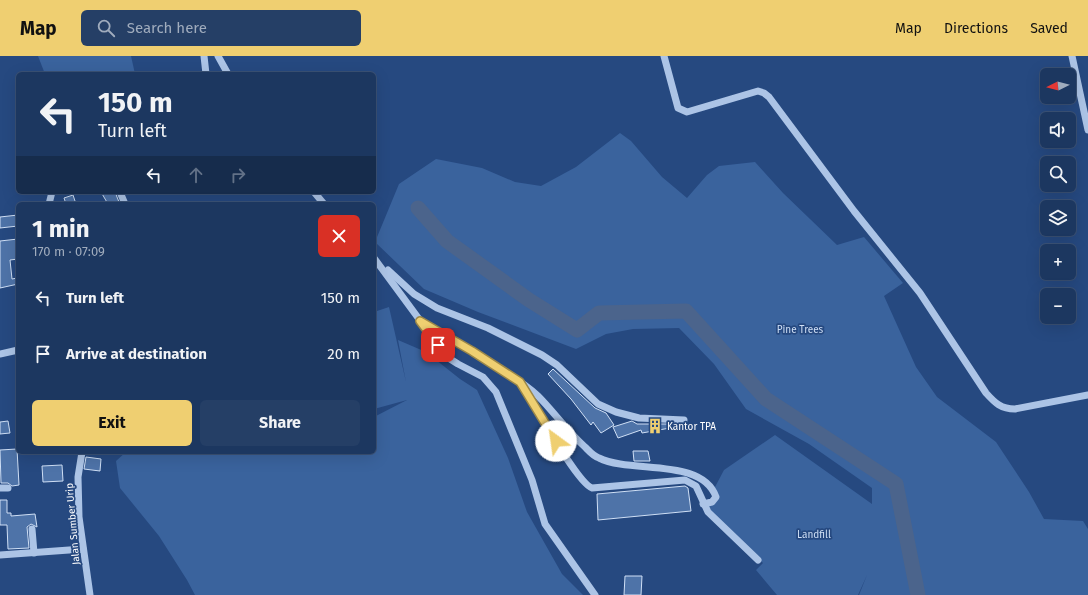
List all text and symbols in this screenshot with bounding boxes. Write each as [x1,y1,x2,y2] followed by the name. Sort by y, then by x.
[81,10,361,46] search box
[20,17,57,40] text: Map
[95,17,117,39] icon: search
[127,19,207,37] text: Search here
[895,20,922,37] text: Map
[944,20,1008,37] text: Directions
[1030,20,1068,37] text: Saved
[1040,68,1076,104] north arrow
[1040,68,1076,324] map controls
[98,86,173,119] text: 150 m
[32,88,84,140] icon: left
[1040,112,1076,148] button: sound
[98,120,167,142] text: Turn left
[1040,156,1076,192] button: search
[143,164,165,186] icon: left
[185,164,207,186] icon: ahead
[227,164,249,186] icon: right
[1040,200,1076,236] button: layers
[32,215,90,243] text: 1 min
[318,215,360,257] button: close
[32,244,105,259] text: 170 m · 07:09
[1040,244,1076,280] button: +
[32,287,54,309] icon: left
[1040,288,1076,324] button: −
[66,289,124,307] text: Turn left
[321,289,360,307] text: 150 m
[777,324,824,336] park label: Pine Trees
[421,328,455,362] pin
[427,334,449,356] icon: arrive
[32,343,54,365] icon: arrive
[66,345,207,363] text: Arrive at destination
[327,345,360,363] text: 20 m
[32,400,192,446] button: Exit
[200,400,360,446] button: Share
[646,417,664,435] building icon: Kantor TPA
[535,420,577,462] position arrow
[667,421,716,433] place label: Kantor TPA
[63,482,83,565] street label: Jalan Sumber Urip
[797,529,831,541] park label: Landfill

